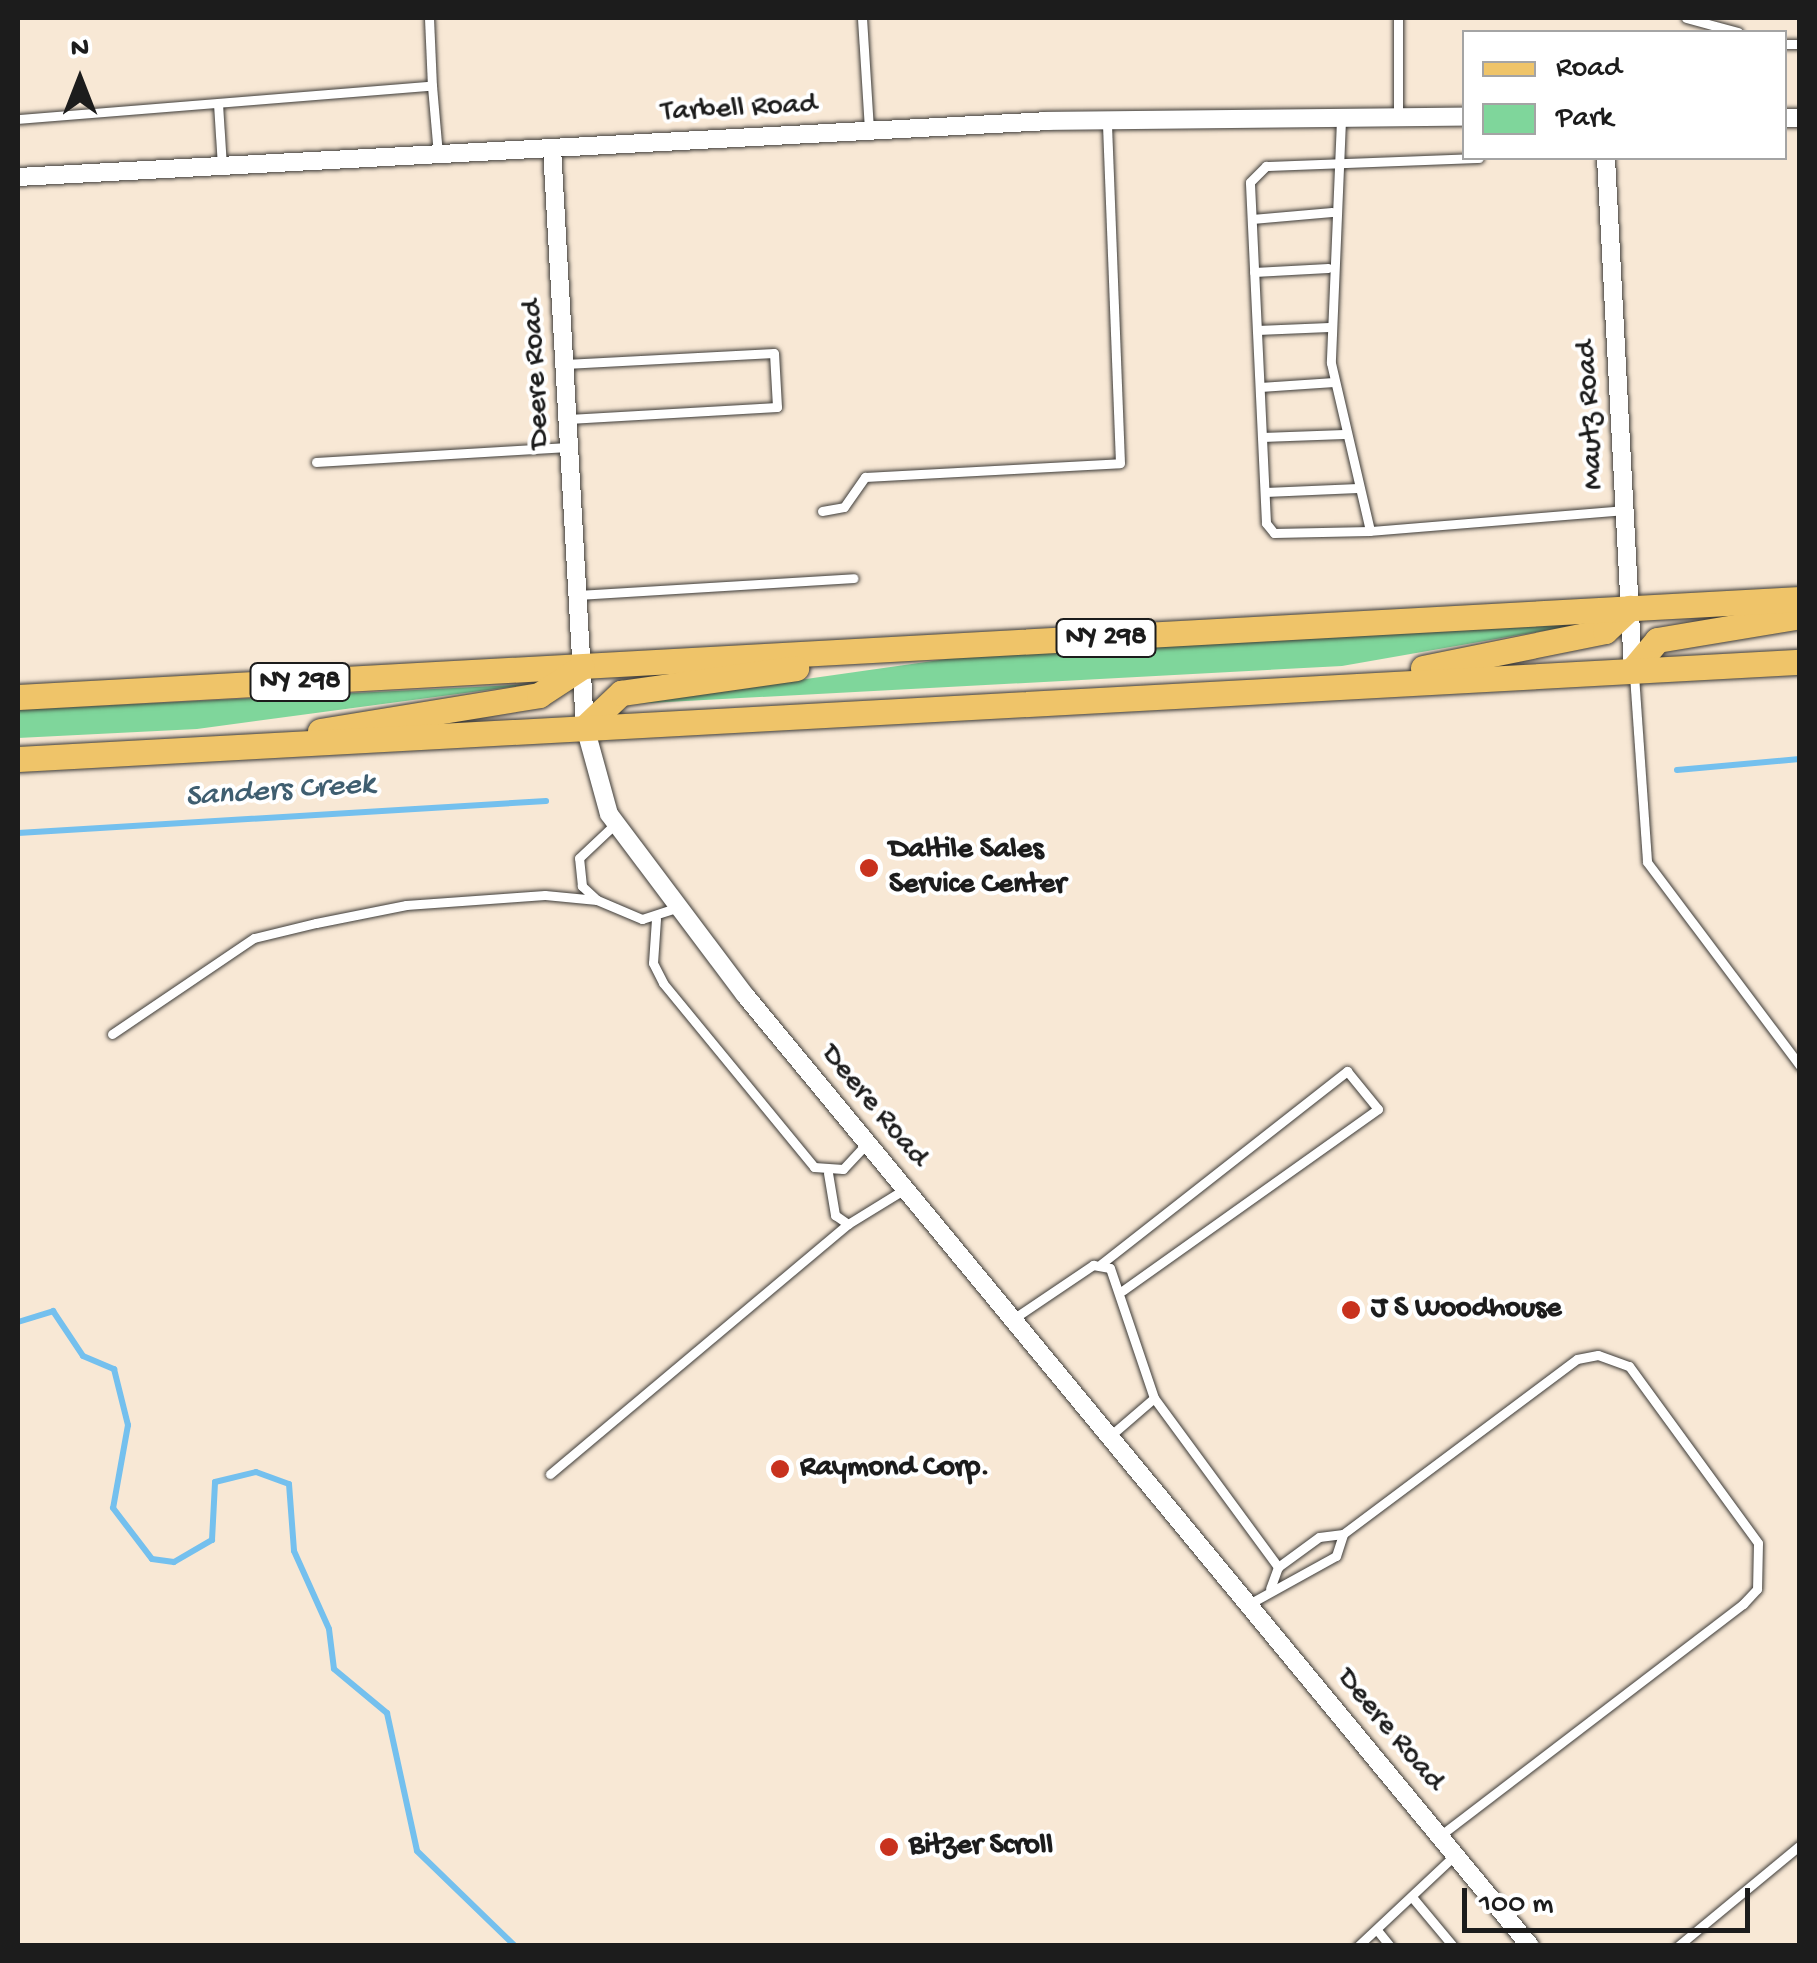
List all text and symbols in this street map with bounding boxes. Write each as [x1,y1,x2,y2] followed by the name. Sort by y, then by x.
[30,30,130,130] north arrow
[1462,30,1787,160] legend
[71,33,89,66] text: N
[1556,52,1622,87] text: Road
[660,88,818,132] street label: Tarbell Road
[1556,102,1613,137] text: Park
[516,299,560,449] street label: Deere Road
[1570,339,1614,491] street label: Mautz Road
[1054,615,1158,661] road number: NY 298
[248,659,352,705] road number: NY 298
[184,766,376,818] water label: Sanders Creek
[889,833,1066,904] place label: Daltile Sales Service Center
[858,857,880,879] marker: Daltile Sales Service Center
[811,1038,935,1176] street label: Deere Road
[1371,1292,1562,1328] place label: J S Woodhouse
[1340,1299,1362,1321] marker: J S Woodhouse
[800,1451,990,1487] place label: Raymond Corp.
[769,1458,791,1480] marker: Raymond Corp.
[1327,1662,1451,1800] street label: Deere Road
[909,1829,1053,1865] place label: Bitzer Scroll
[878,1836,900,1858] marker: Bitzer Scroll
[1467,1868,1754,1930] scale bar
[1479,1888,1554,1923] text: 100 m

